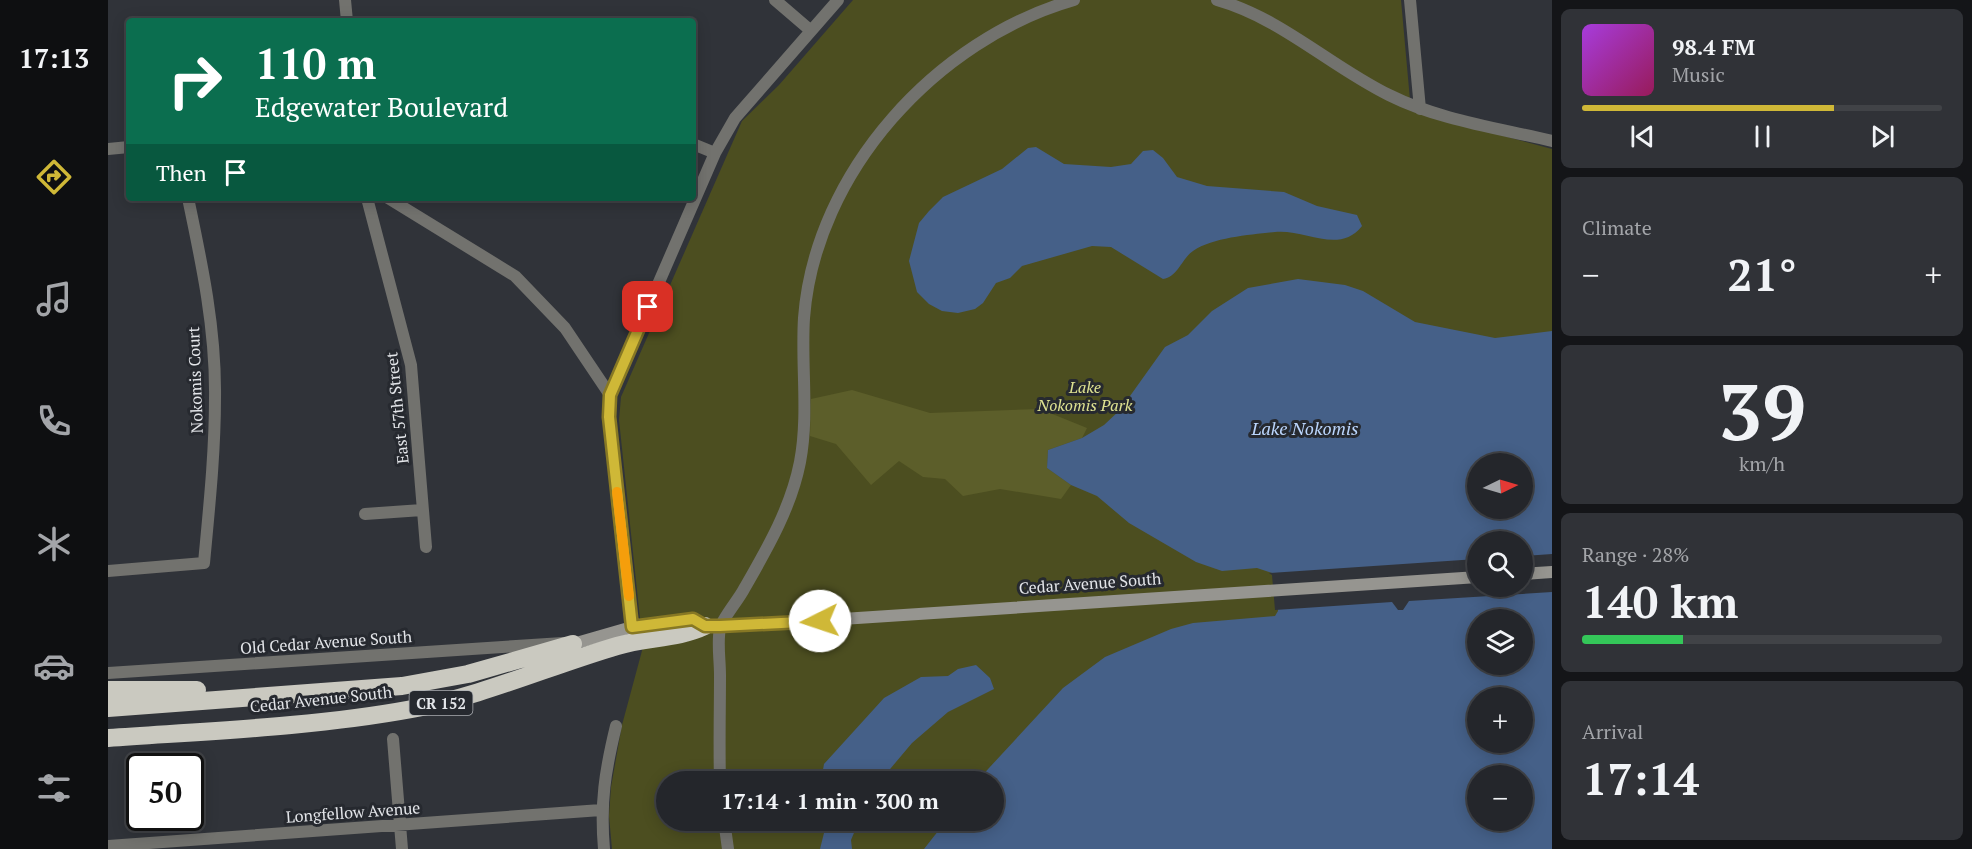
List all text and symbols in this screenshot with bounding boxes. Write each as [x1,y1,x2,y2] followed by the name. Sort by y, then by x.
[1672,32,1755,61] text: 98.4 FM
[255,35,376,91] text: 110 m
[19,40,89,76] text: 17:13
[156,42,234,120] icon: right
[1672,61,1725,88] text: Music
[255,89,508,125] text: Edgewater Boulevard
[1626,120,1659,153] icon: previous
[1746,120,1779,153] icon: pause
[1866,120,1899,153] icon: next
[33,156,75,198] icon: directions
[219,156,252,189] icon: arrive
[156,158,207,187] text: Then
[1582,214,1652,241] text: Climate
[1727,244,1797,304] text: 21°
[1582,253,1600,296] text: −
[1924,253,1942,296] text: +
[33,278,75,320] icon: music
[622,281,673,332] pin
[631,290,664,323] icon: arrive
[182,326,208,434] street label: Nokomis Court
[380,351,414,465] street label: East 57th Street
[1718,359,1806,462] text: 39
[1037,376,1133,416] park label: Lake Nokomis Park
[33,400,75,442] icon: phone
[1251,416,1359,440] water label: Lake Nokomis
[1739,450,1785,477] text: km/h
[1467,453,1533,519] north arrow
[1467,453,1533,831] map controls
[33,523,75,565] icon: climate
[1467,531,1533,597] button: search
[1582,541,1689,568] text: Range · 28%
[1018,567,1163,599] street label: Cedar Avenue South
[1582,571,1738,631] text: 140 km
[788,589,852,653] position arrow
[1467,609,1533,675] button: layers
[239,625,413,659] street label: Old Cedar Avenue South
[33,645,75,687] icon: car
[249,681,394,717] street label: Cedar Avenue South
[1467,687,1533,753] button: +
[410,691,472,715] road number: CR 152
[1582,718,1643,745] text: Arrival
[1582,748,1699,808] text: 17:14
[126,753,204,831] speed limit sign: 50
[1467,765,1533,831] button: −
[33,767,75,809] icon: filters
[721,786,939,815] text: 17:14 · 1 min · 300 m
[285,796,421,828] street label: Longfellow Avenue

